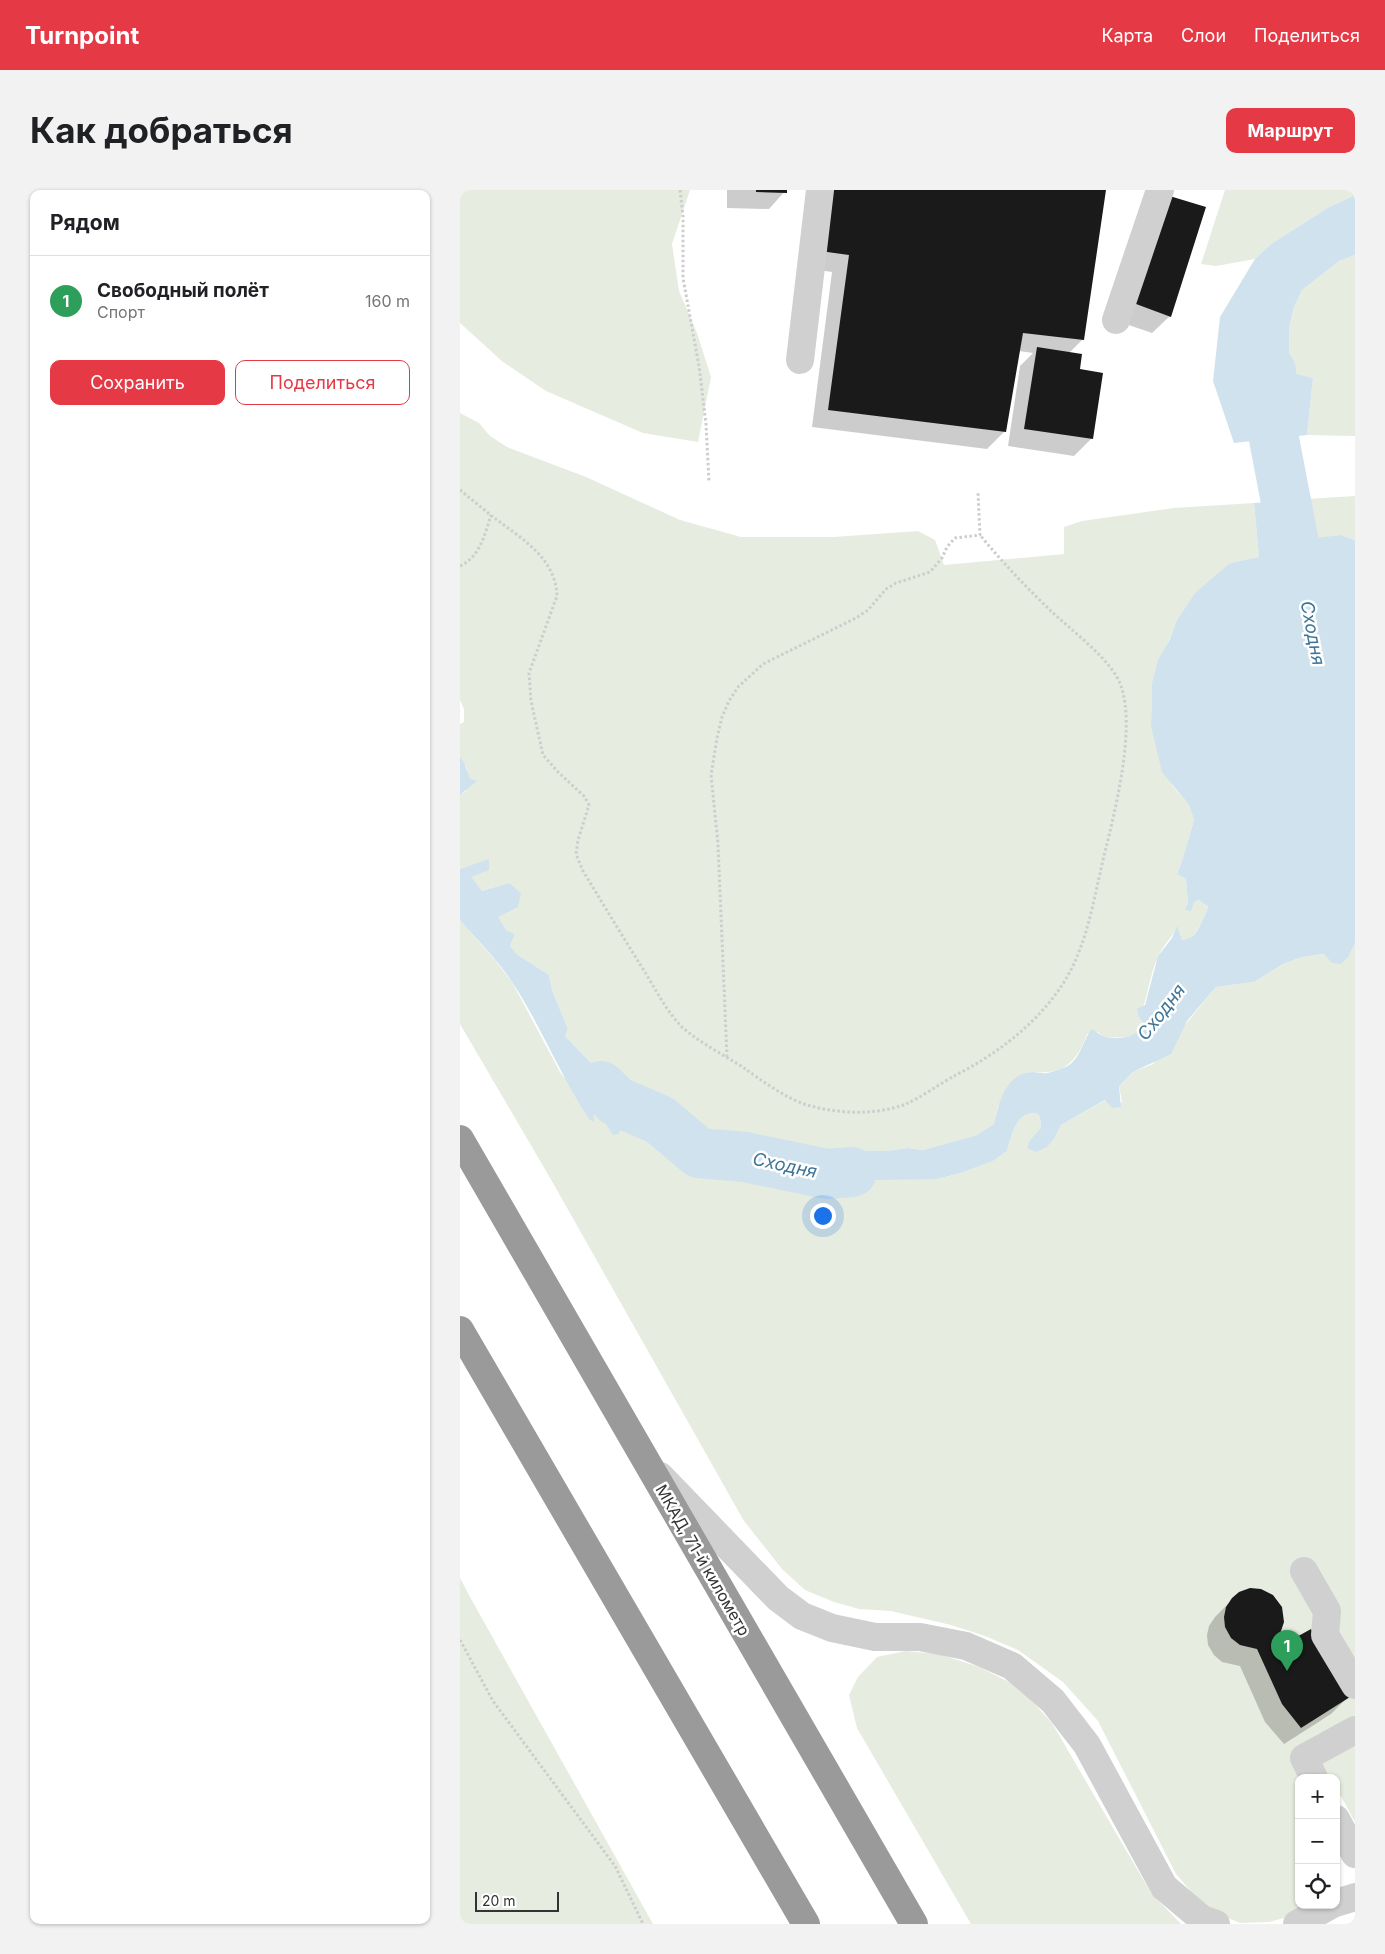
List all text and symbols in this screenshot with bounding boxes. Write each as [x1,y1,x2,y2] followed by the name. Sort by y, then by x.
[25,21,139,50] text: Turnpoint
[1101,25,1153,46] text: Карта
[1181,25,1226,46] text: Слои
[1254,25,1360,46] text: Поделиться
[1226,108,1355,153] button: Маршрут
[30,109,293,151] text: Как добраться
[50,210,120,235] text: Рядом
[97,279,269,302] text: Свободный полёт
[63,291,69,311] text: 1
[365,291,410,311] text: 160 m
[97,302,145,322] text: Спорт
[50,360,225,405] button: Сохранить
[235,360,410,405] button: Поделиться
[1296,599,1330,667] water label: Сходня
[1133,980,1189,1044] water label: Сходня
[751,1148,819,1182] water label: Сходня
[810,1203,836,1229] your location
[651,1481,755,1639] street label: МКАД, 71-й километр
[1271,1630,1303,1671] pin: 1
[1295,1774,1340,1909] map controls
[1295,1774,1340,1819] button: +
[1295,1819,1340,1864] button: −
[1295,1864,1340,1909] button: locate
[475,1889,559,1912] scale bar
[482,1892,516,1909] text: 20 m

